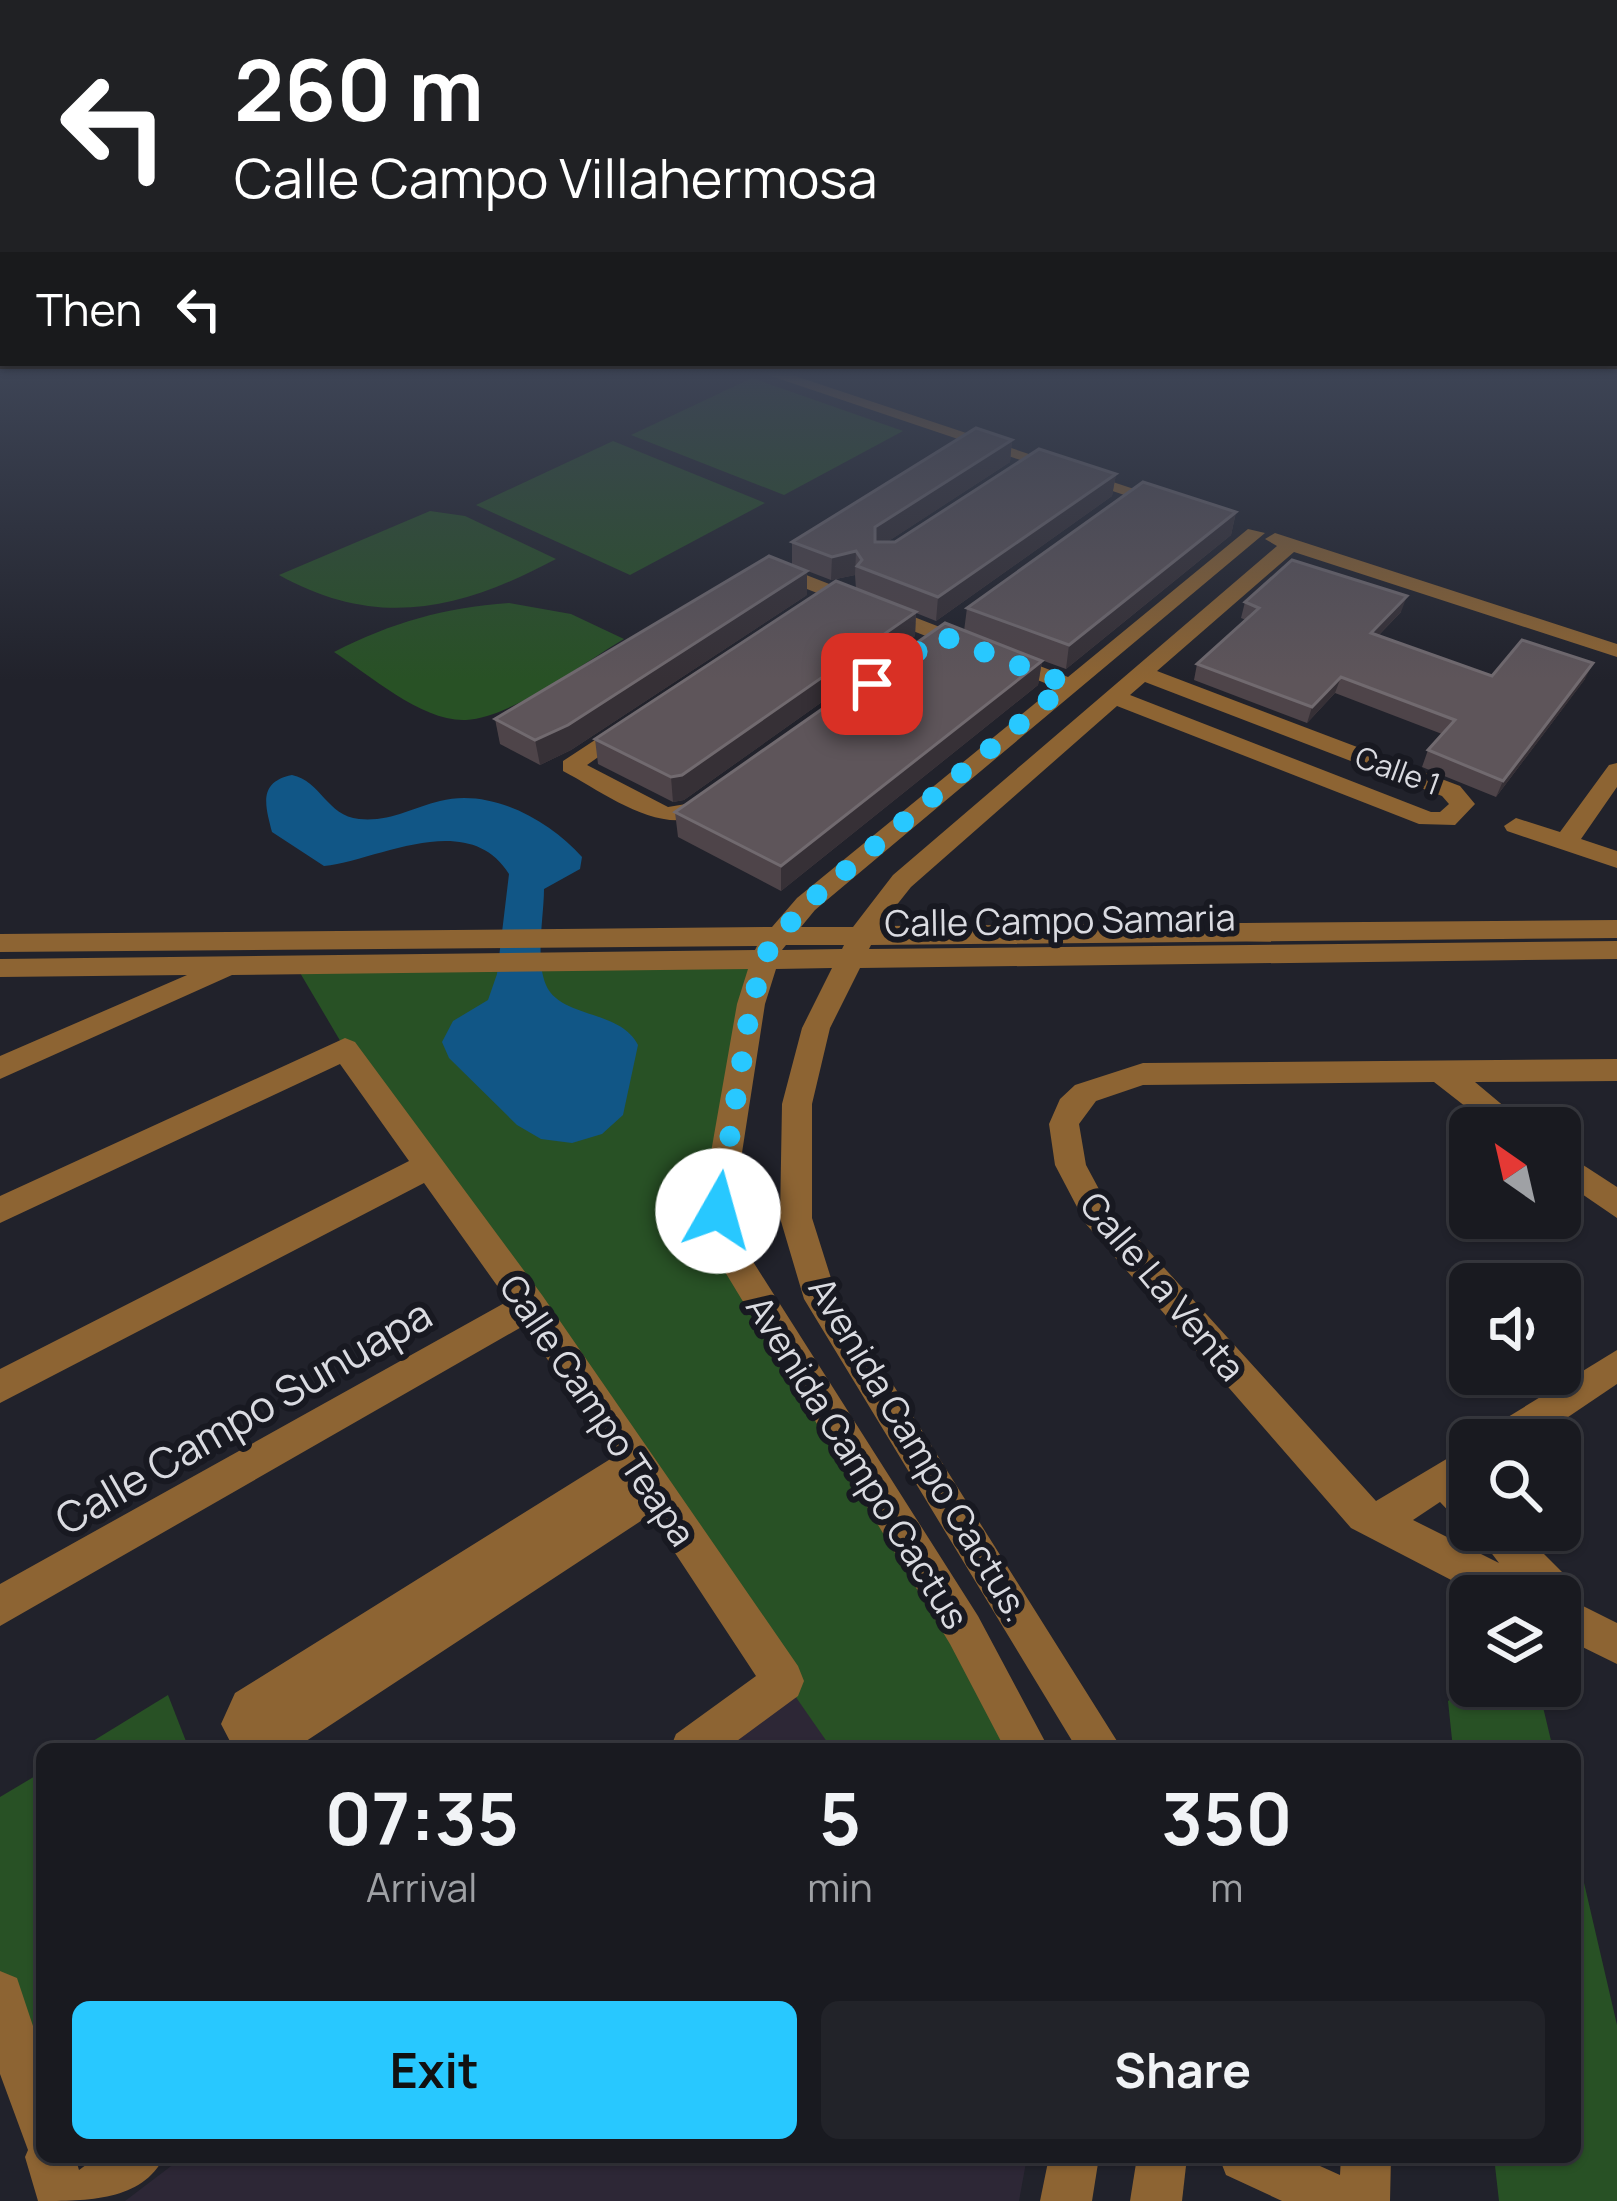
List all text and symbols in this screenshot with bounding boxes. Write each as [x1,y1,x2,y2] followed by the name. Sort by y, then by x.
[234,31,484,146] text: 260 m
[36,48,192,204] icon: left
[234,140,877,214] text: Calle Campo Villahermosa
[166,276,232,342] icon: left
[36,278,142,340] text: Then
[821,633,923,735] pin
[839,651,905,717] icon: arrive
[1350,736,1446,804] street label: Calle 1
[884,892,1236,948] street label: Calle Campo Samaria
[1449,1107,1581,1239] north arrow
[1449,1107,1581,1707] map controls
[655,1148,781,1274] position arrow
[1070,1181,1256,1391] street label: Calle La Venta
[1449,1263,1581,1395] button: sound
[489,1265,707,1555] street label: Calle Campo Teapa
[800,1269,1040,1629] street label: Avenida Campo Cactus.
[44,1285,442,1547] street label: Calle Campo Sunuapa
[738,1288,978,1636] street label: Avenida Campo Cactus
[1449,1419,1581,1551] button: search
[1449,1575,1581,1707] button: layers
[324,1768,519,1867] text: 07:35
[819,1768,861,1867] text: 5
[1161,1768,1293,1867] text: 350
[366,1860,477,1914] text: Arrival
[807,1860,873,1914] text: min
[1210,1860,1243,1914] text: m
[72,2001,797,2139] button: Exit
[821,2001,1545,2139] button: Share

